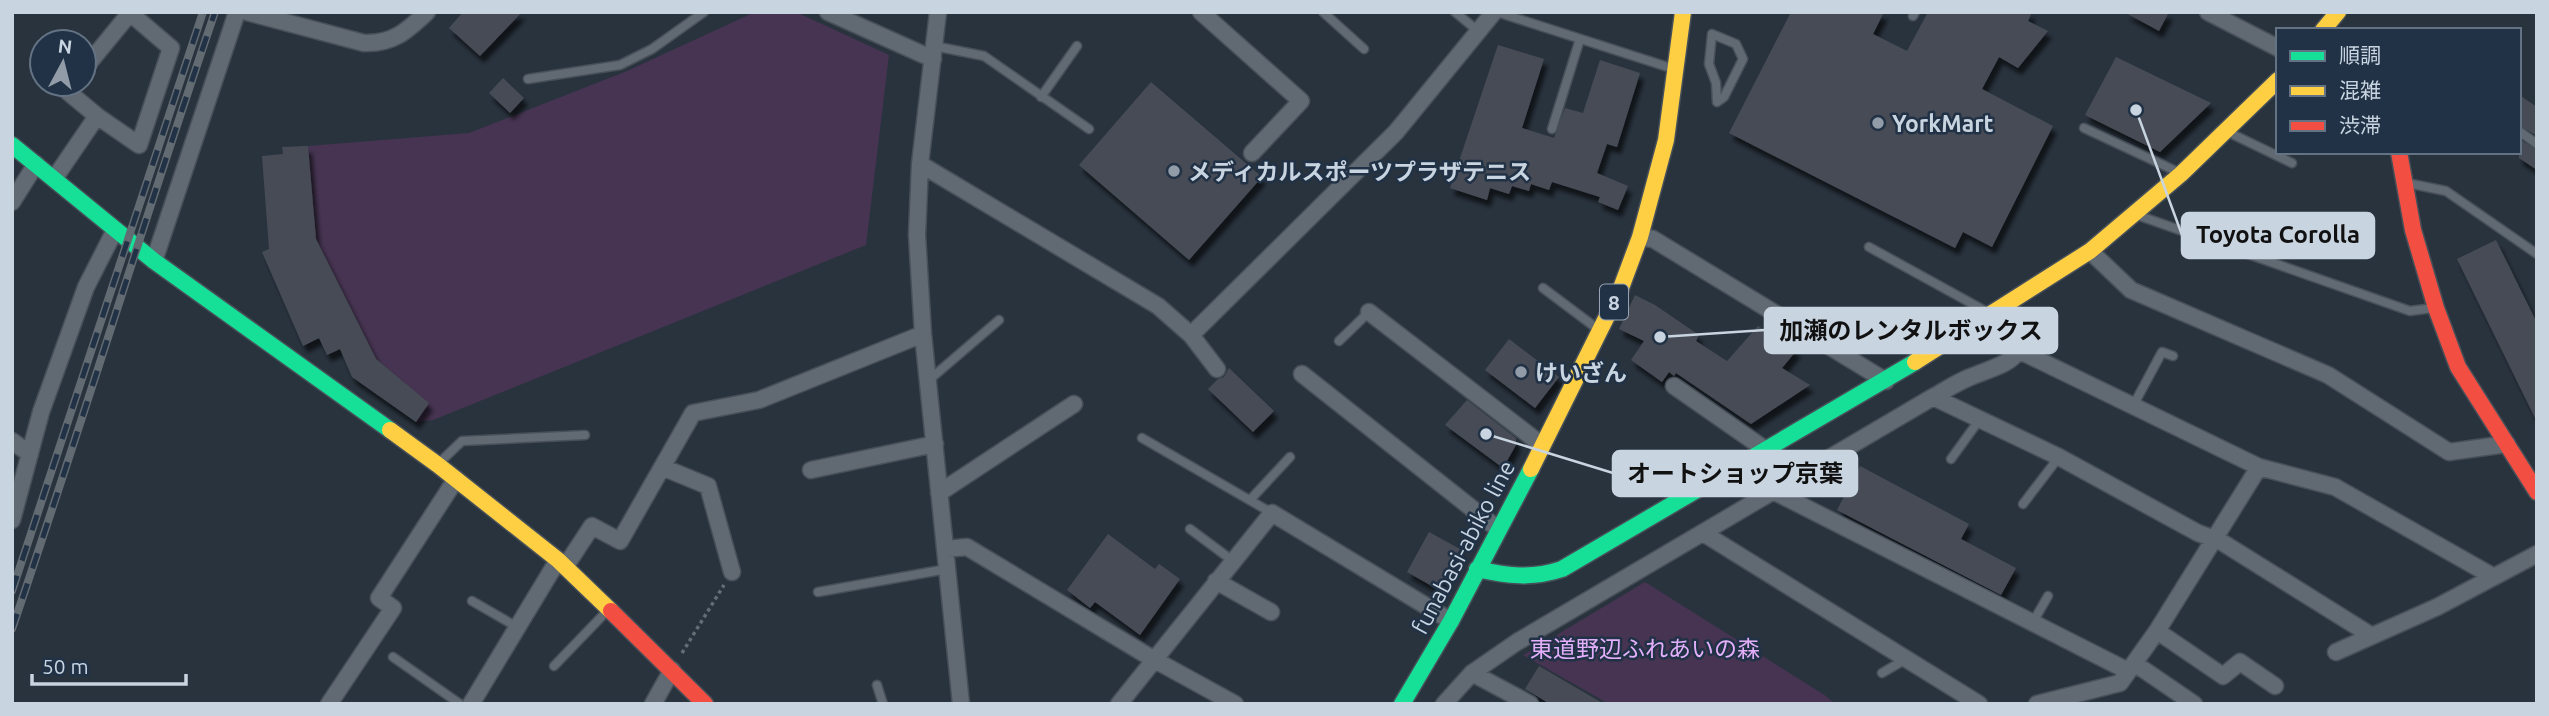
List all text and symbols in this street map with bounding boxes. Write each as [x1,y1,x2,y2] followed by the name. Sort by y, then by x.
[28,28,98,98] north arrow
[2276,28,2521,154] legend
[57,34,73,58] text: N
[2339,43,2381,67] text: 順調
[2339,78,2381,102] text: 混雑
[1892,111,1994,136] place label: YorkMart
[2339,113,2381,137] text: 渋滞
[1870,115,1886,131] marker: YorkMart
[1188,159,1531,184] place label: メディカルスポーツプラザテニス
[1166,163,1182,179] marker: メディカルスポーツプラザテニス
[2182,213,2374,258] callout: Toyota Corolla
[2196,221,2360,248] text: Toyota Corolla
[1600,284,1628,320] road number: 8
[1765,308,2057,353] callout: 加瀬のレンタルボックス
[1779,317,2043,344] text: 加瀬のレンタルボックス
[1535,360,1627,385] place label: けいざん
[1513,364,1529,380] marker: けいざん
[1613,451,1857,496] callout: オートショップ京葉
[1407,456,1519,638] street label: funabasi-abiko line
[1627,460,1843,487] text: オートショップ京葉
[1530,636,1760,661] park label: 東道野辺ふれあいの森
[32,642,186,686] scale bar
[42,654,89,678] text: 50 m

